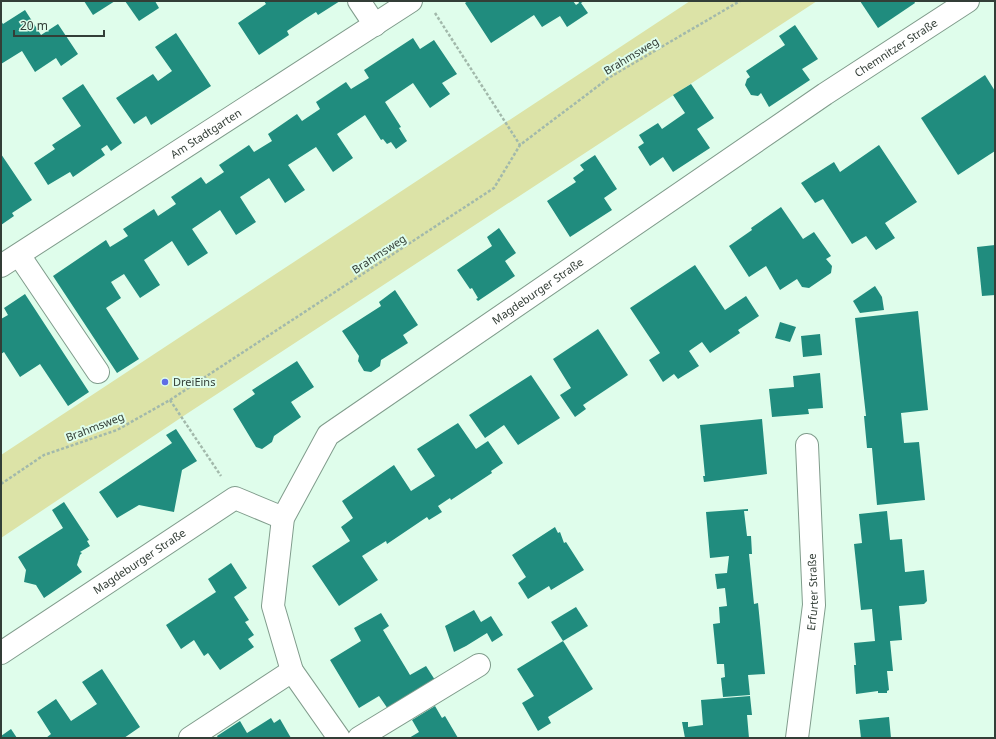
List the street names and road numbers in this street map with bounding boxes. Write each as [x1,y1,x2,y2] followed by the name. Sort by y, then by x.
[851,15,940,80] street label: Chemnitzer Straße
[600,33,661,78] street label: Brahmsweg
[167,105,244,162] street label: Am Stadtgarten
[349,231,409,277] street label: Brahmsweg
[489,254,586,327] street label: Magdeburger Straße
[63,408,126,445] street label: Brahmsweg
[90,525,188,597] street label: Magdeburger Straße
[803,553,821,631] street label: Erfurter Straße

